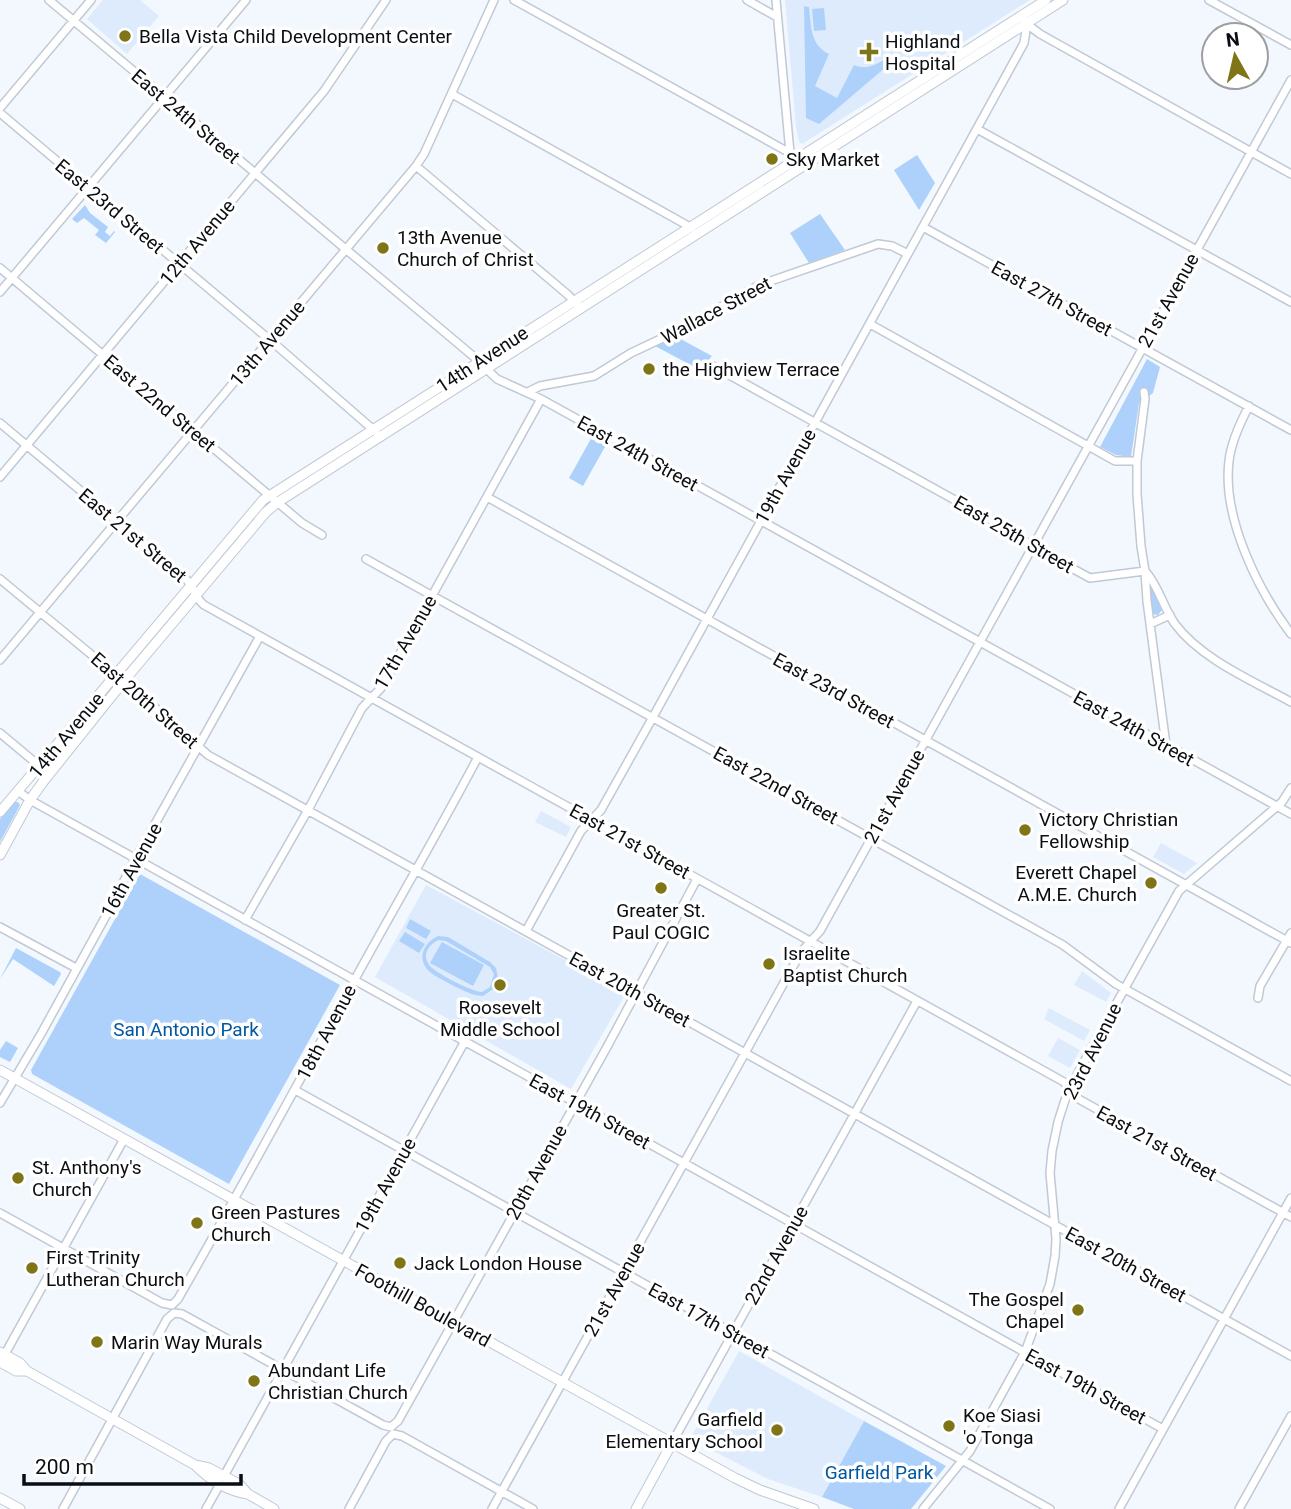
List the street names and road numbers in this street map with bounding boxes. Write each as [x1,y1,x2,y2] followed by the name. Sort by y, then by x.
[127,64,245,169] street label: East 24th Street
[51,154,169,259] street label: East 23rd Street
[155,195,240,290] street label: 12th Avenue
[1133,249,1204,351] street label: 21st Avenue
[987,256,1116,341] street label: East 27th Street
[657,272,775,349] street label: Wallace Street
[225,296,310,391] street label: 13th Avenue
[432,321,533,398] street label: 14th Avenue
[99,350,220,457] street label: East 22nd Street
[573,411,702,496] street label: East 24th Street
[750,425,821,528] street label: 19th Avenue
[74,483,191,587] street label: East 21st Street
[950,491,1078,578] street label: East 25th Street
[369,591,442,693] street label: 17th Avenue
[86,647,203,753] street label: East 20th Street
[769,648,898,733] street label: East 23rd Street
[1069,686,1198,771] street label: East 24th Street
[24,688,109,783] street label: 14th Avenue
[709,742,842,829] street label: East 22nd Street
[859,745,930,847] street label: 21st Avenue
[566,799,694,884] street label: East 21st Street
[96,819,167,922] street label: 16th Avenue
[565,947,694,1032] street label: East 20th Street
[292,981,361,1084] street label: 18th Avenue
[1058,999,1127,1103] street label: 23rd Avenue
[525,1069,654,1154] street label: East 19th Street
[1093,1101,1221,1186] street label: East 21st Street
[501,1121,572,1224] street label: 20th Avenue
[350,1134,421,1237] street label: 19th Avenue
[740,1202,813,1309] street label: 22nd Avenue
[1061,1222,1190,1307] street label: East 20th Street
[579,1238,650,1340] street label: 21st Avenue
[351,1259,495,1352] street label: Foothill Boulevard
[644,1278,773,1363] street label: East 17th Street
[1021,1344,1150,1429] street label: East 19th Street

